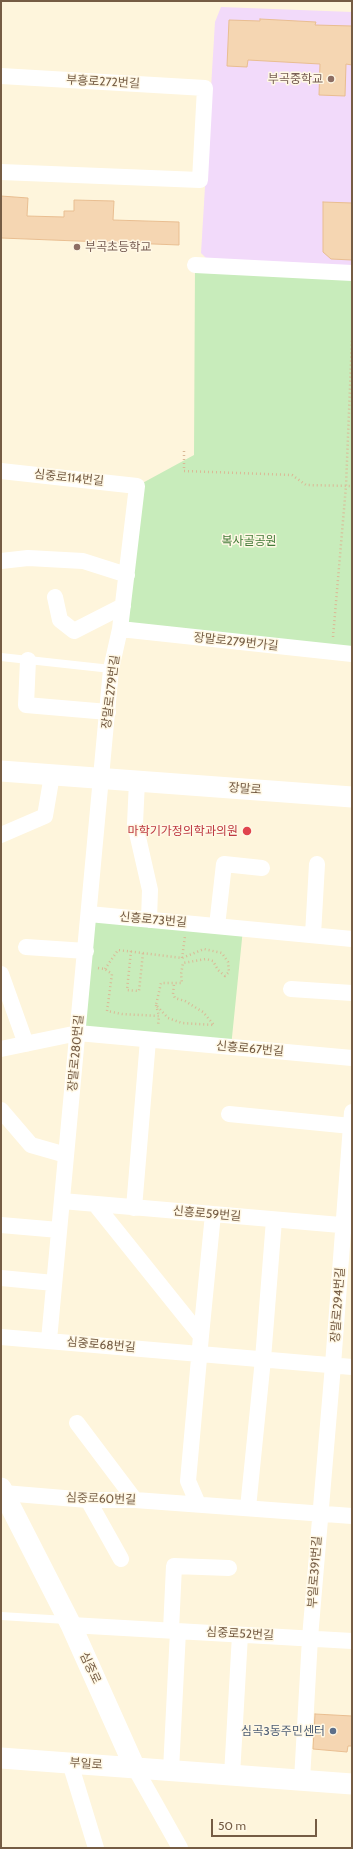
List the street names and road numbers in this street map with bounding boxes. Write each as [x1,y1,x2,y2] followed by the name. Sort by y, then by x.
[66,73,140,91] street label: 부흥로272번길
[33,467,105,489] street label: 심중로114번길
[193,630,279,654] street label: 장말로279번가길
[99,654,123,730] street label: 장말로279번길
[228,781,262,797] street label: 장말로
[119,910,187,930] street label: 신흥로73번길
[65,1014,87,1092] street label: 장말로280번길
[216,1039,284,1059] street label: 신흥로67번길
[172,1204,242,1224] street label: 신흥로59번길
[328,1267,348,1343] street label: 장말로294번길
[66,1335,136,1355] street label: 심중로68번길
[66,1491,136,1507] street label: 심중로60번길
[305,1535,325,1609] street label: 부일로391번길
[206,1625,274,1643] street label: 심중로52번길
[76,1650,104,1686] street label: 심중로
[69,1756,103,1772] street label: 부일로

